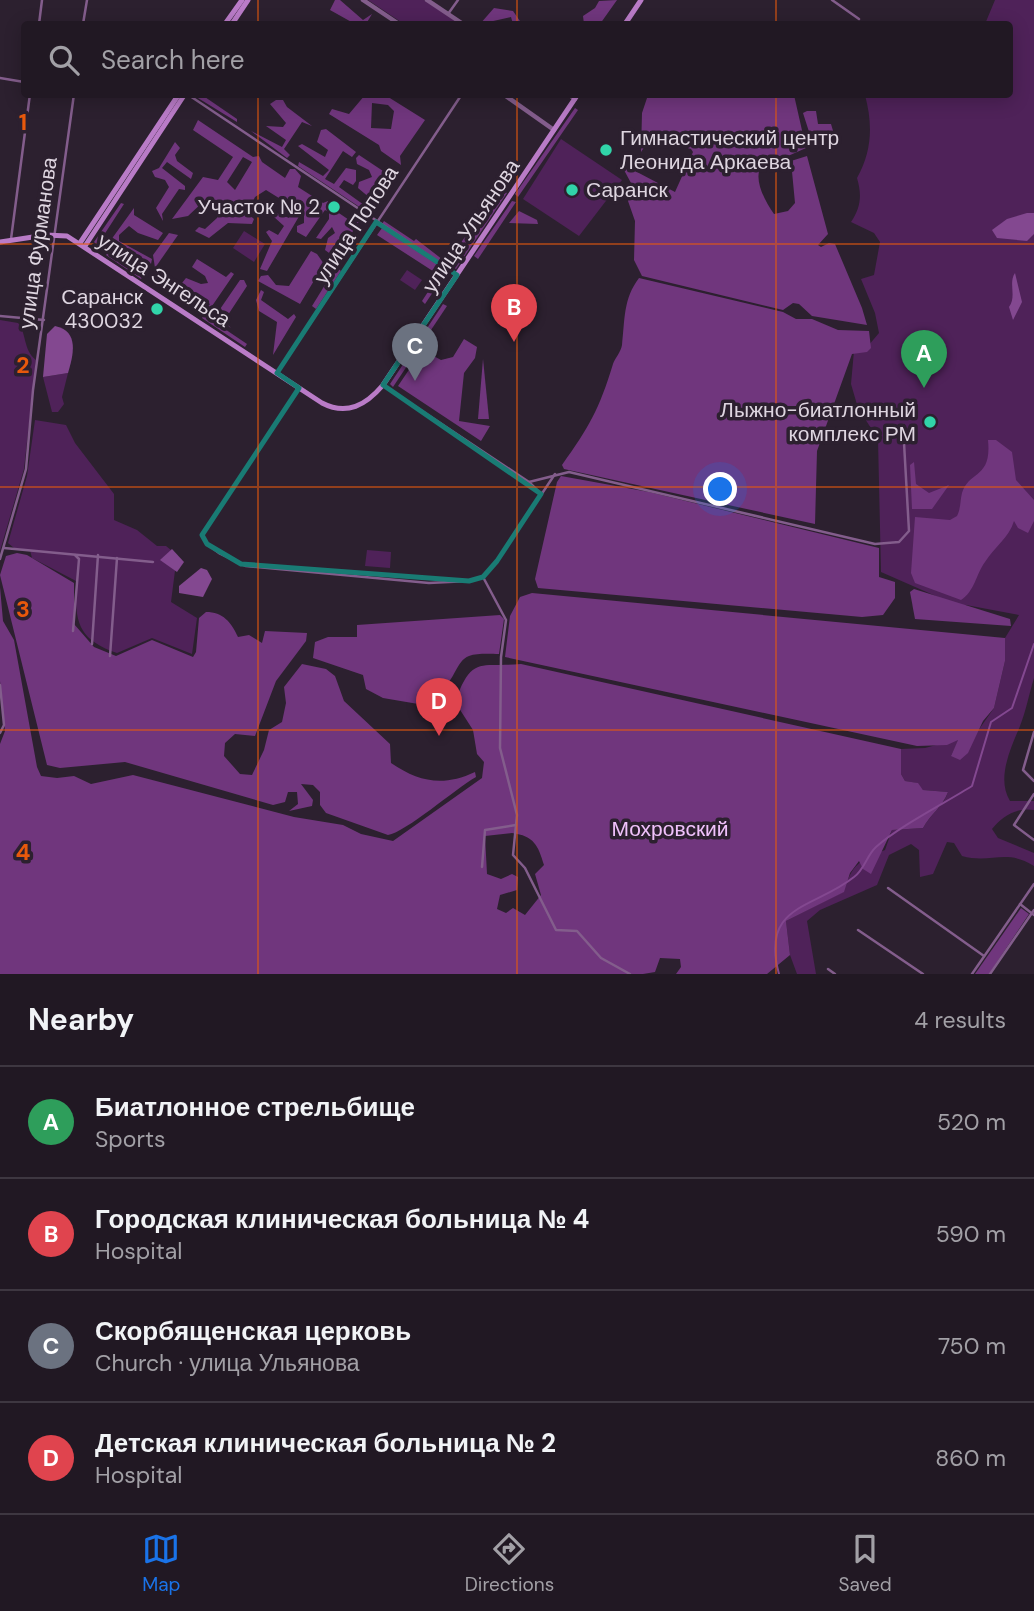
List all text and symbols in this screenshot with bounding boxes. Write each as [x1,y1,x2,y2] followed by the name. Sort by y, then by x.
[21,21,1013,98] search box
[45,41,83,79] icon: search
[101,43,244,77] text: Search here
[19,107,27,137] text: 1
[620,124,839,176] place label: Гимнастический центр Леонида Аркаева
[598,142,614,158] marker: Гимнастический центр Леонида Аркаева
[416,153,526,298] street label: улица Ульянова
[12,155,64,331] street label: улица Фурманова
[307,160,405,290] street label: улица Попова
[586,176,669,204] place label: Саранск
[564,182,580,198] marker: Саранск
[197,193,320,221] place label: Участок № 2
[326,199,342,215] marker: Участок № 2
[92,226,236,334] street label: улица Энгельса
[61,283,144,335] place label: Саранск 430032
[491,284,537,342] pin: B
[149,301,165,317] marker: Саранск 430032
[392,323,438,381] pin: C
[901,330,947,388] pin: A
[16,350,30,380] text: 2
[720,396,916,448] place label: Лыжно-биатлонный комплекс РМ
[922,414,938,430] marker: Лыжно-биатлонный комплекс РМ
[703,472,737,506] your location
[16,594,30,624] text: 3
[416,678,462,736] pin: D
[611,815,729,843] park label: Мохровский
[16,837,31,867] text: 4
[28,1000,134,1039] text: Nearby
[914,1005,1006,1035] text: 4 results
[95,1090,415,1124] text: Биатлонное стрельбище
[43,1107,59,1137] text: A
[937,1107,1006,1137] text: 520 m
[95,1124,165,1154] text: Sports
[95,1202,589,1236] text: Городская клиническая больница № 4
[44,1219,58,1249] text: B
[936,1219,1006,1249] text: 590 m
[95,1236,182,1266] text: Hospital
[95,1314,411,1348] text: Скорбященская церковь
[43,1331,59,1361] text: C
[938,1331,1006,1361] text: 750 m
[95,1348,360,1378] text: Church · улица Ульянова
[95,1426,556,1460] text: Детская клиническая больница № 2
[43,1443,59,1473] text: D
[935,1443,1006,1473] text: 860 m
[95,1460,182,1490] text: Hospital
[142,1530,180,1597] tab: Map
[465,1530,554,1597] tab: Directions
[839,1530,892,1597] tab: Saved

